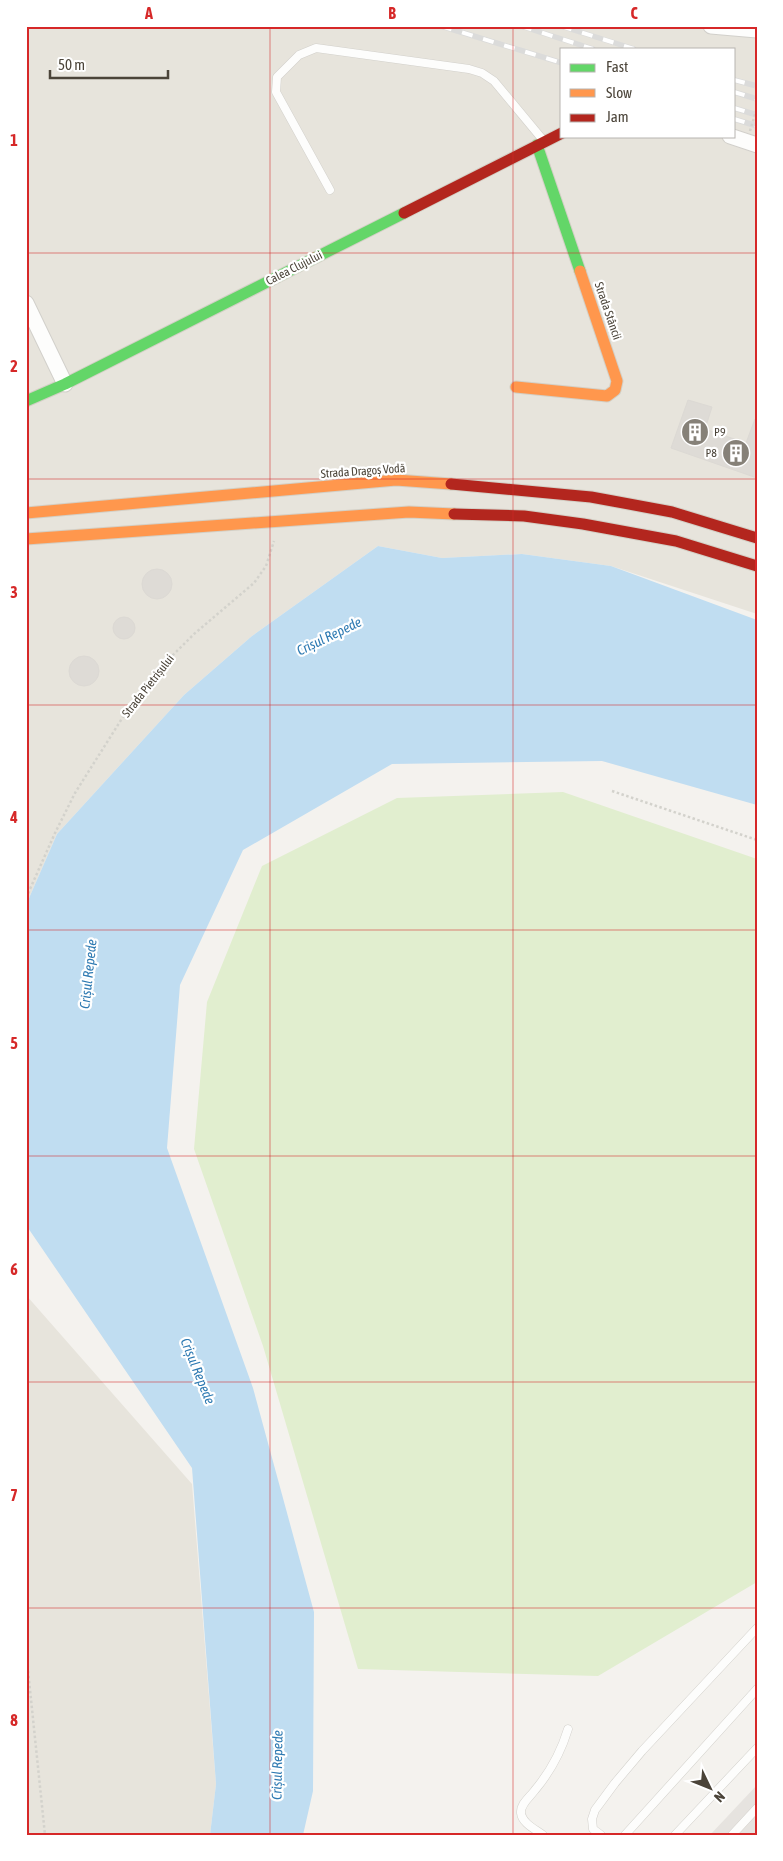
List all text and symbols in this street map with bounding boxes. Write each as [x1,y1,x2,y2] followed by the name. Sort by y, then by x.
[144,4,153,22] text: A
[388,4,396,22] text: B
[630,4,638,22] text: C
[50,48,168,80] scale bar
[560,48,736,138] legend
[58,56,85,73] text: 50 m
[606,58,628,75] text: Fast
[606,84,632,101] text: Slow
[606,108,629,125] text: Jam
[10,131,18,149] text: 1
[263,248,325,288] street label: Calea Clujului
[592,280,624,342] street label: Strada Stâncii
[10,357,18,375] text: 2
[680,417,710,447] building icon: P9
[714,425,726,439] place label: P9
[721,438,751,468] building icon: P8
[705,446,717,460] place label: P8
[320,461,406,481] street label: Strada Dragoș Vodă
[10,583,18,601] text: 3
[294,613,364,659] water label: Crișul Repede
[119,652,177,720] street label: Strada Pietrișului
[9,808,18,826] text: 4
[76,938,100,1010] water label: Crișul Repede
[10,1034,18,1052] text: 5
[10,1260,18,1278] text: 6
[177,1336,219,1406] water label: Crișul Repede
[10,1486,18,1504] text: 7
[10,1711,18,1729] text: 8
[268,1730,286,1800] water label: Crișul Repede
[686,1764,736,1814] north arrow
[711,1788,728,1805] text: N

